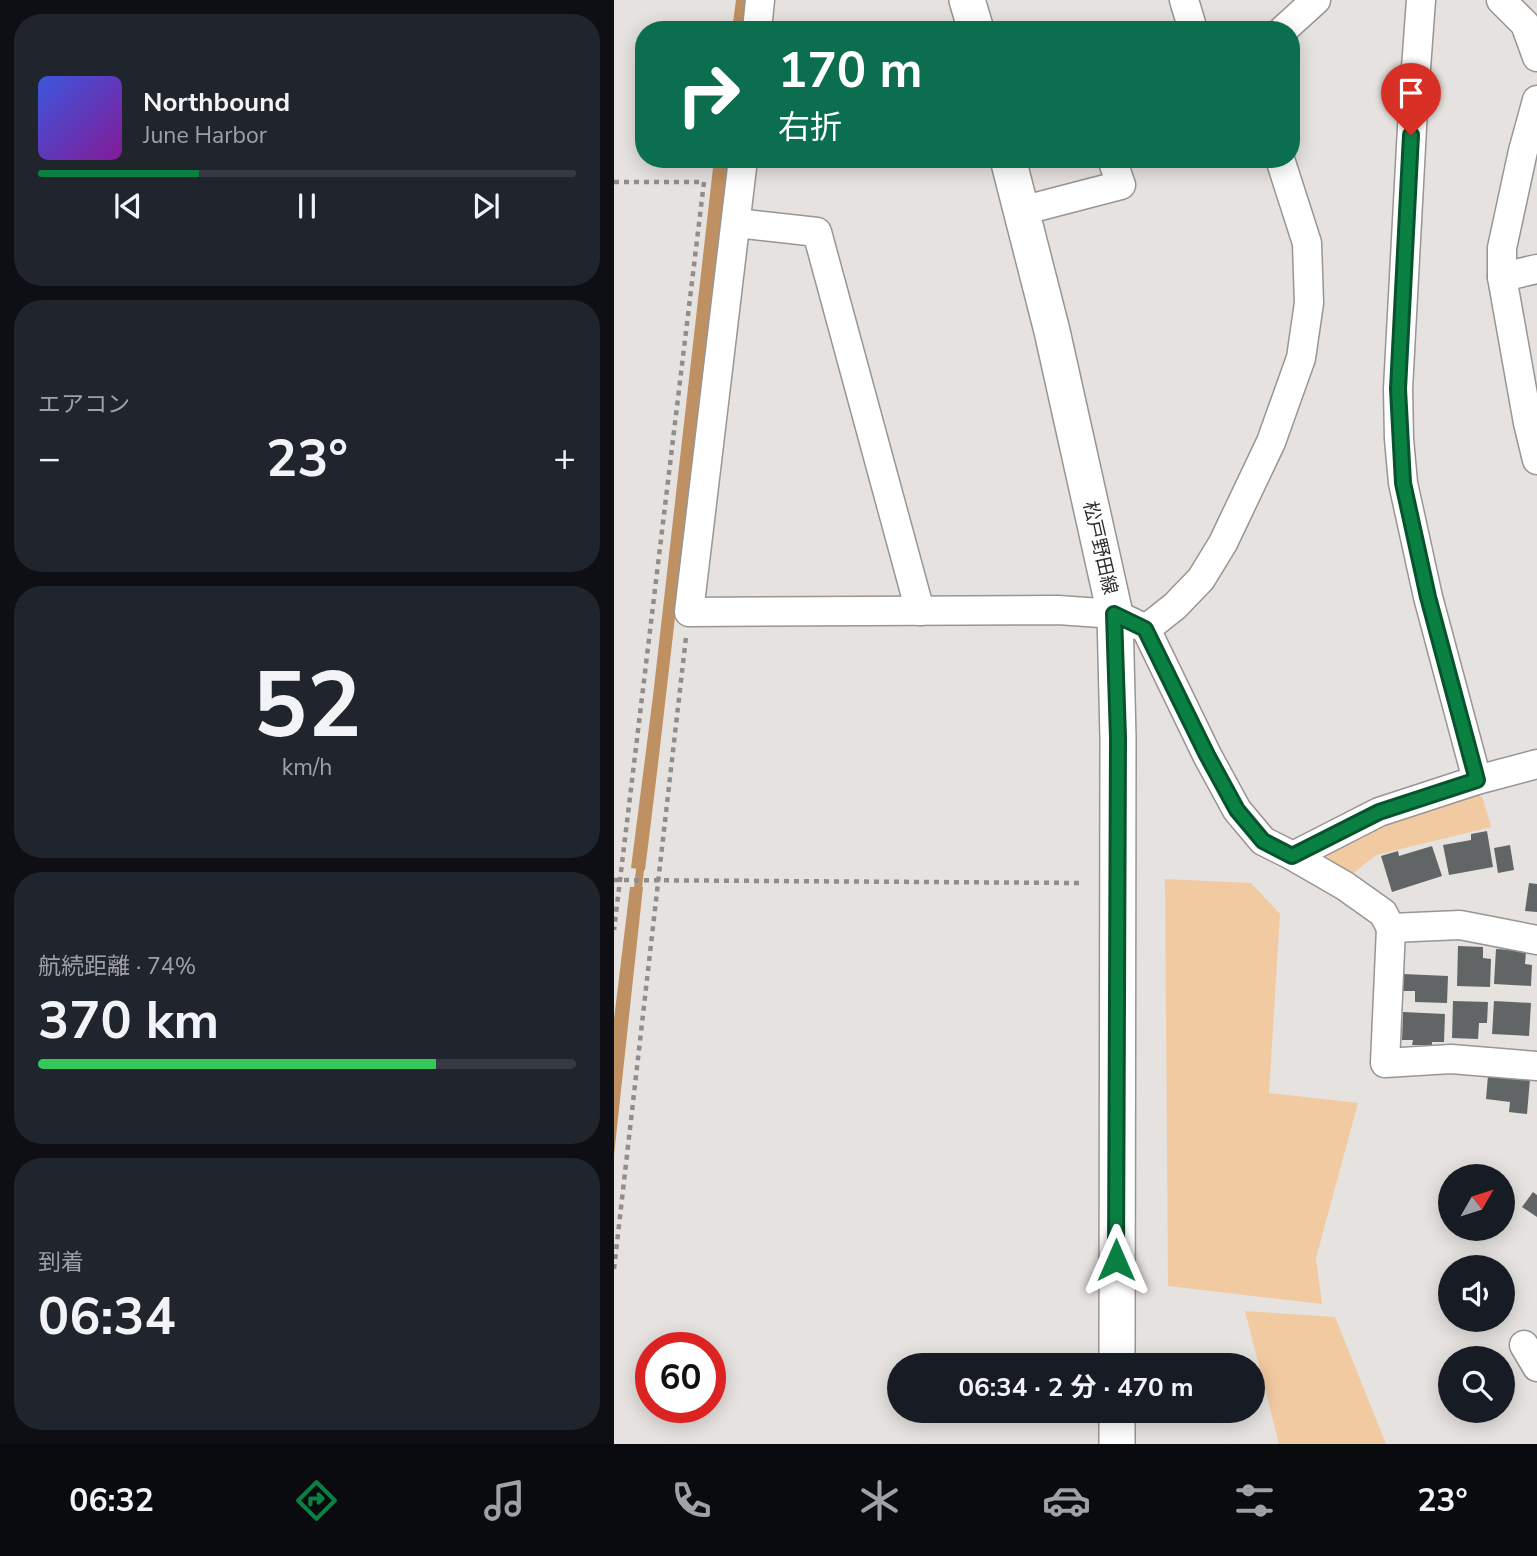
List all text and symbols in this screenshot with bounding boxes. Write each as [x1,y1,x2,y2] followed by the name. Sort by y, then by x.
[778,37,922,104] text: 170 m
[663,49,754,140] icon: right
[1381,63,1441,135] pin
[1392,74,1430,112] icon: arrive
[143,85,290,120] text: Northbound
[778,106,842,149] text: 右折
[143,120,267,151] text: June Harbor
[109,187,147,225] icon: previous
[288,187,326,225] icon: pause
[467,187,505,225] icon: next
[38,389,130,420] text: エアコン
[266,423,348,494] text: 23°
[38,433,61,484] text: −
[553,433,576,484] text: +
[1077,499,1123,597] street label: 松戸野田線
[252,644,362,768] text: 52
[282,752,332,783] text: km/h
[38,951,196,982] text: 航続距離 · 74%
[38,985,219,1056] text: 370 km
[1438,1164,1515,1241] north arrow
[1438,1164,1515,1423] map controls
[1079,1223,1153,1297] position arrow
[38,1247,84,1278] text: 到着
[1438,1255,1515,1332] button: sound
[38,1281,176,1352] text: 06:34
[635,1332,726,1423] speed limit sign: 60
[1438,1346,1515,1423] button: search
[958,1370,1194,1405] text: 06:34 · 2 分 · 470 m
[292,1476,341,1525] icon: directions
[480,1476,529,1525] icon: music
[667,1476,716,1525] icon: phone
[855,1476,904,1525] icon: climate
[1042,1476,1091,1525] icon: car
[1230,1476,1279,1525] icon: filters
[69,1479,154,1522] text: 06:32
[1417,1479,1468,1522] text: 23°

